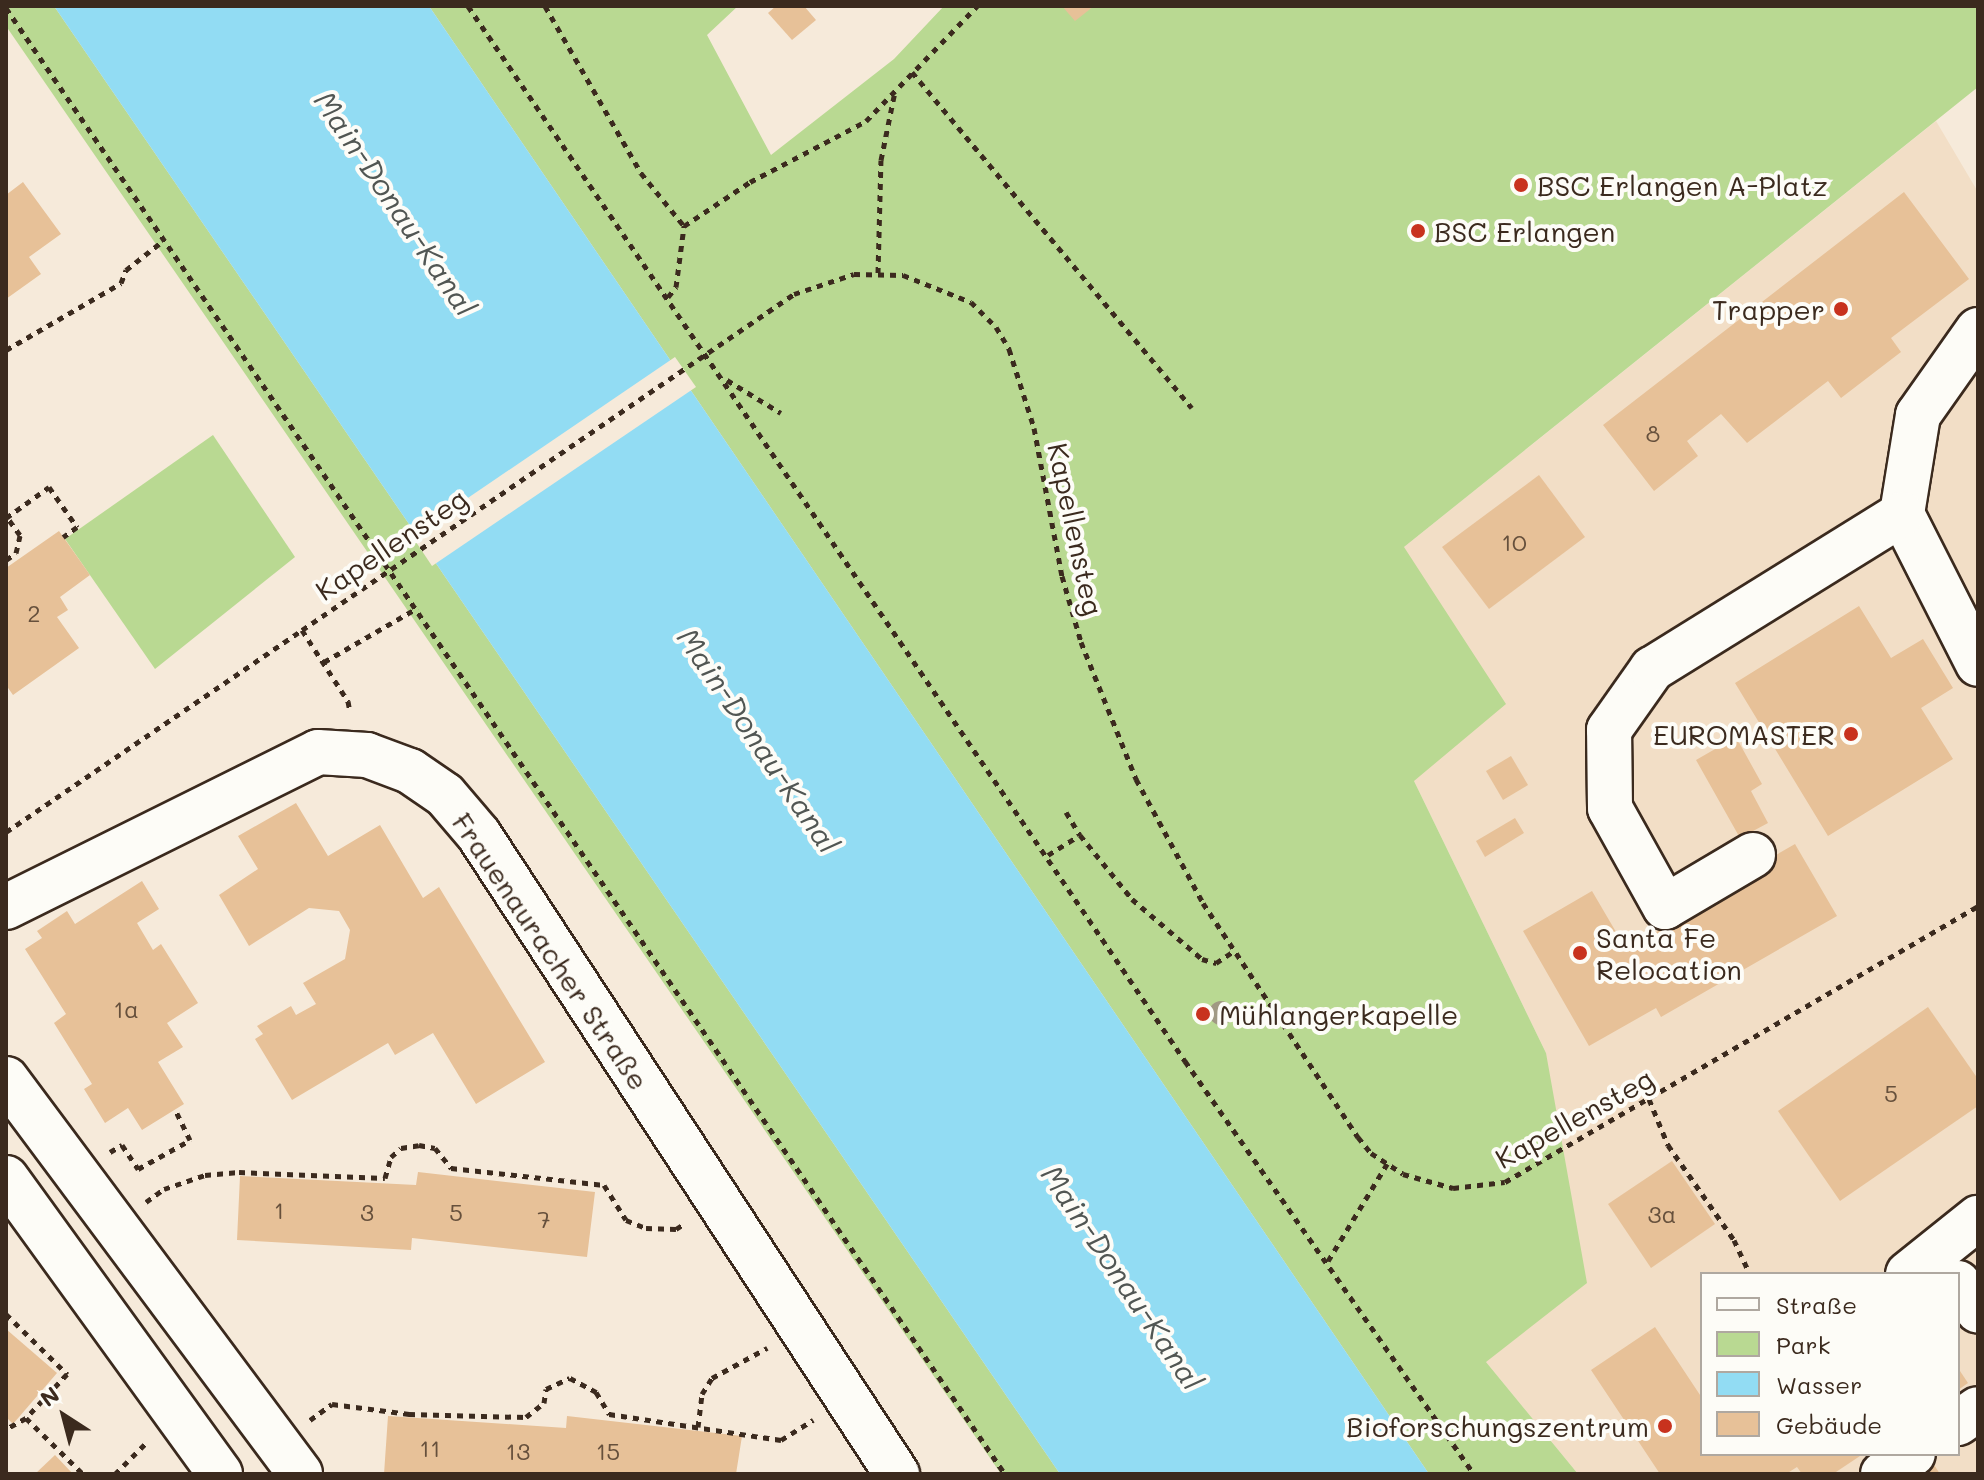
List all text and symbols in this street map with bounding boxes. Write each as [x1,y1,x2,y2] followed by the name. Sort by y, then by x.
[307,84,485,322] water label: Main-Donau-Kanal
[1537,168,1828,202] place label: BSC Erlangen A-Platz
[1512,176,1530,194] marker: BSC Erlangen A-Platz
[1434,214,1615,248] place label: BSC Erlangen
[1409,222,1427,240] marker: BSC Erlangen
[1712,292,1825,326] place label: Trapper
[1832,300,1850,318] marker: Trapper
[1646,419,1660,447] house number: 8
[1041,440,1111,618] street label: Kapellensteg
[309,481,473,607] street label: Kapellensteg
[1501,528,1527,556] house number: 10
[27,599,41,627] house number: 2
[670,621,848,859] water label: Main-Donau-Kanal
[1653,717,1835,751] place label: EUROMASTER
[1842,725,1860,743] marker: EUROMASTER
[446,806,656,1096] street label: Frauenauracher Straße
[1596,920,1742,986] place label: Santa Fe Relocation
[1571,944,1589,962] marker: Santa Fe Relocation
[113,995,139,1023] house number: 1a
[1219,997,1458,1031] place label: Mühlangerkapelle
[1194,1005,1212,1023] marker: Mühlangerkapelle
[1489,1061,1659,1175] street label: Kapellensteg
[1884,1079,1898,1107] house number: 5
[1034,1158,1212,1396] water label: Main-Donau-Kanal
[274,1196,284,1224] house number: 1
[360,1198,374,1226] house number: 3
[449,1198,463,1226] house number: 5
[1647,1200,1677,1228] house number: 3a
[537,1205,551,1233] house number: 7
[1700,1272,1960,1456] legend
[1776,1289,1857,1320] text: Straße
[1776,1329,1830,1360] text: Park
[1776,1369,1862,1400] text: Wasser
[24,1376,104,1456] north arrow
[34,1380,65,1413] text: N
[1346,1409,1649,1443] place label: Bioforschungszentrum
[1776,1409,1882,1440] text: Gebäude
[1656,1417,1674,1435] marker: Bioforschungszentrum
[419,1434,441,1462] house number: 11
[506,1437,530,1465] house number: 13
[596,1437,620,1465] house number: 15

